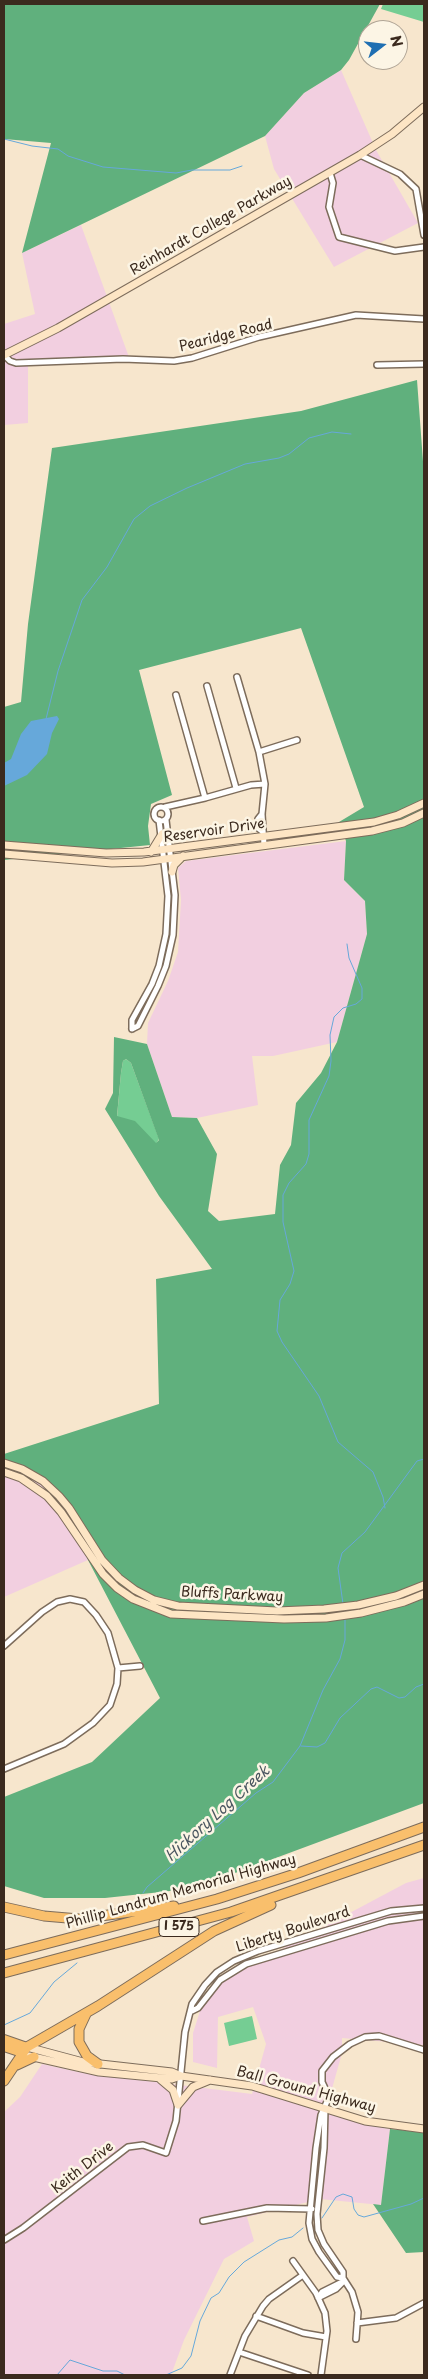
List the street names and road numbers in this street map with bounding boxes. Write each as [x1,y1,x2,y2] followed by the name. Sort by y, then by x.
[127,173,295,279] street label: Reinhardt College Parkway
[178,316,274,356] street label: Pearidge Road
[162,816,266,846] street label: Reservoir Drive
[180,1584,284,1606] street label: Bluffs Parkway
[64,1851,298,1933] street label: Phillip Landrum Memorial Highway
[234,1904,352,1956] street label: Liberty Boulevard
[159,1918,199,1936] road number: I 575
[235,2063,377,2117] street label: Ball Ground Highway
[49,2139,117,2197] street label: Keith Drive

